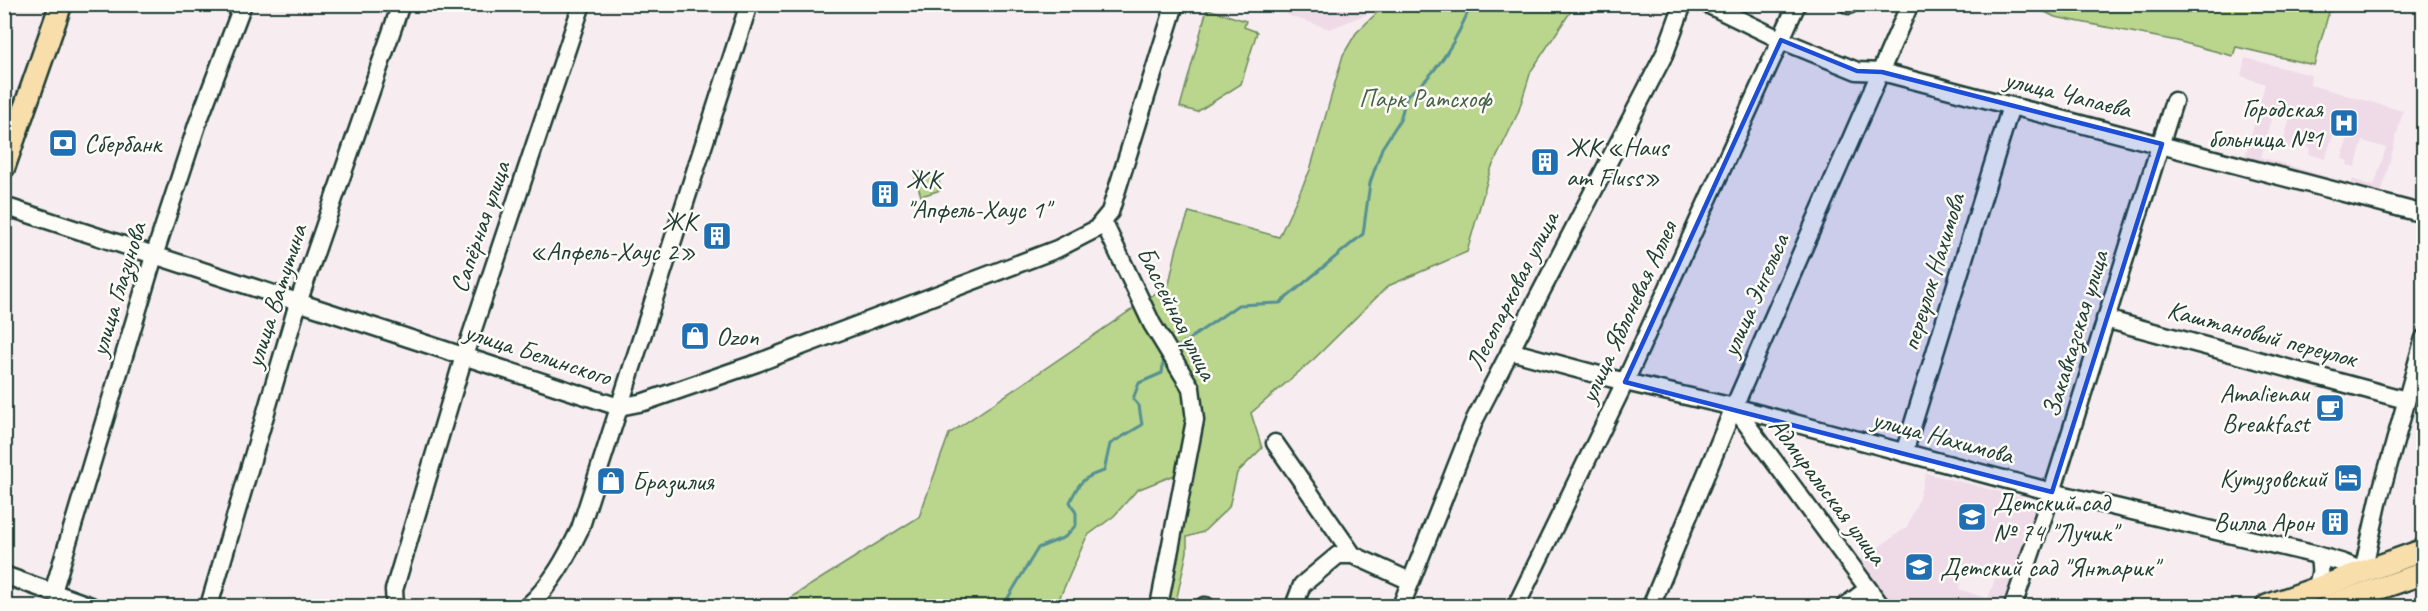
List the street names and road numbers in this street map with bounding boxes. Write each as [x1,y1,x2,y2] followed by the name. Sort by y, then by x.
[1999,62,2136,126] street label: улица Чапаева
[442,156,518,297] street label: Сапёрная улица
[1893,188,1973,355] street label: переулок Нахимова
[1458,204,1567,376] street label: Лесопарковая улица
[1571,214,1685,410] street label: улица Яблоневая Аллея
[81,217,155,362] street label: улица Глазунова
[237,219,315,374] street label: улица Ватутина
[1713,227,1797,363] street label: улица Энгельса
[1129,241,1225,387] street label: Бассейная улица
[2034,245,2117,422] street label: Закавказская улица
[2164,293,2362,376] street label: Каштановый переулок
[459,314,617,394] street label: улица Белинского
[1867,402,2019,472] street label: улица Нахимова
[1762,410,1895,573] street label: Адмиральская улица

